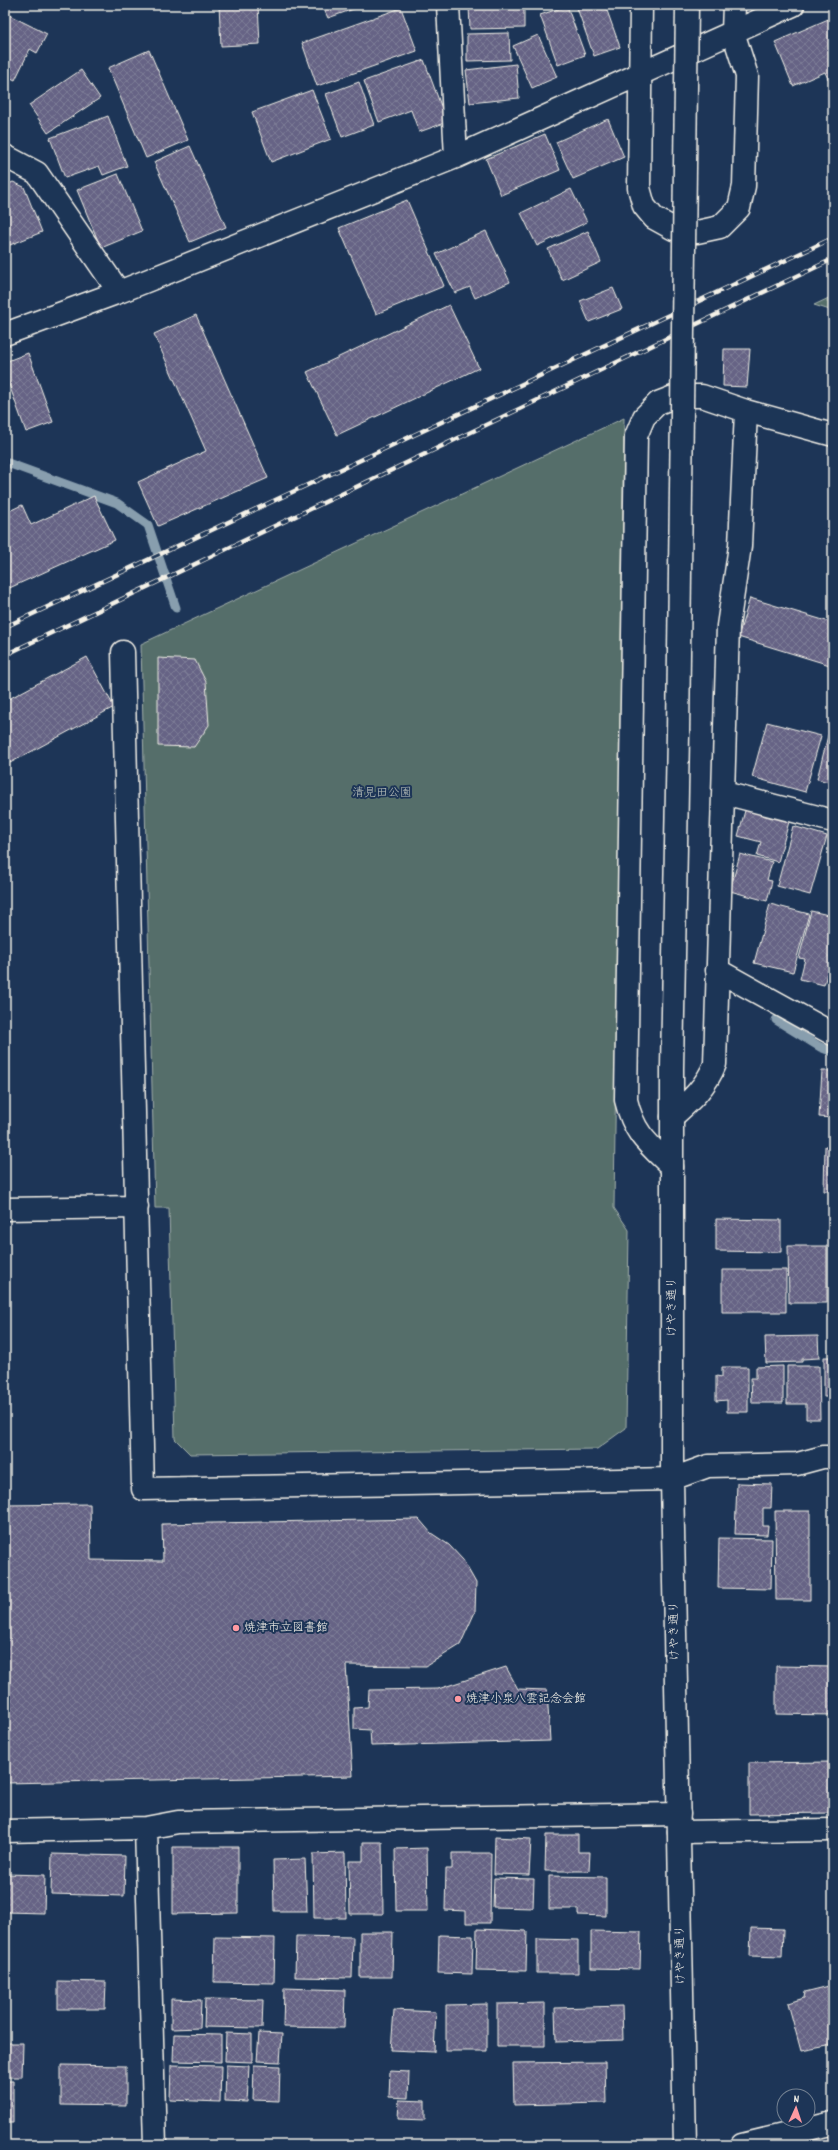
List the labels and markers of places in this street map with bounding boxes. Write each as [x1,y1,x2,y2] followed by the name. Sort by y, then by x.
[244,1620,328,1637] place label: 焼津市立図書館
[231,1623,241,1633] marker: 焼津市立図書館
[466,1691,586,1708] place label: 焼津小泉八雲記念会館
[453,1694,463,1704] marker: 焼津小泉八雲記念会館

